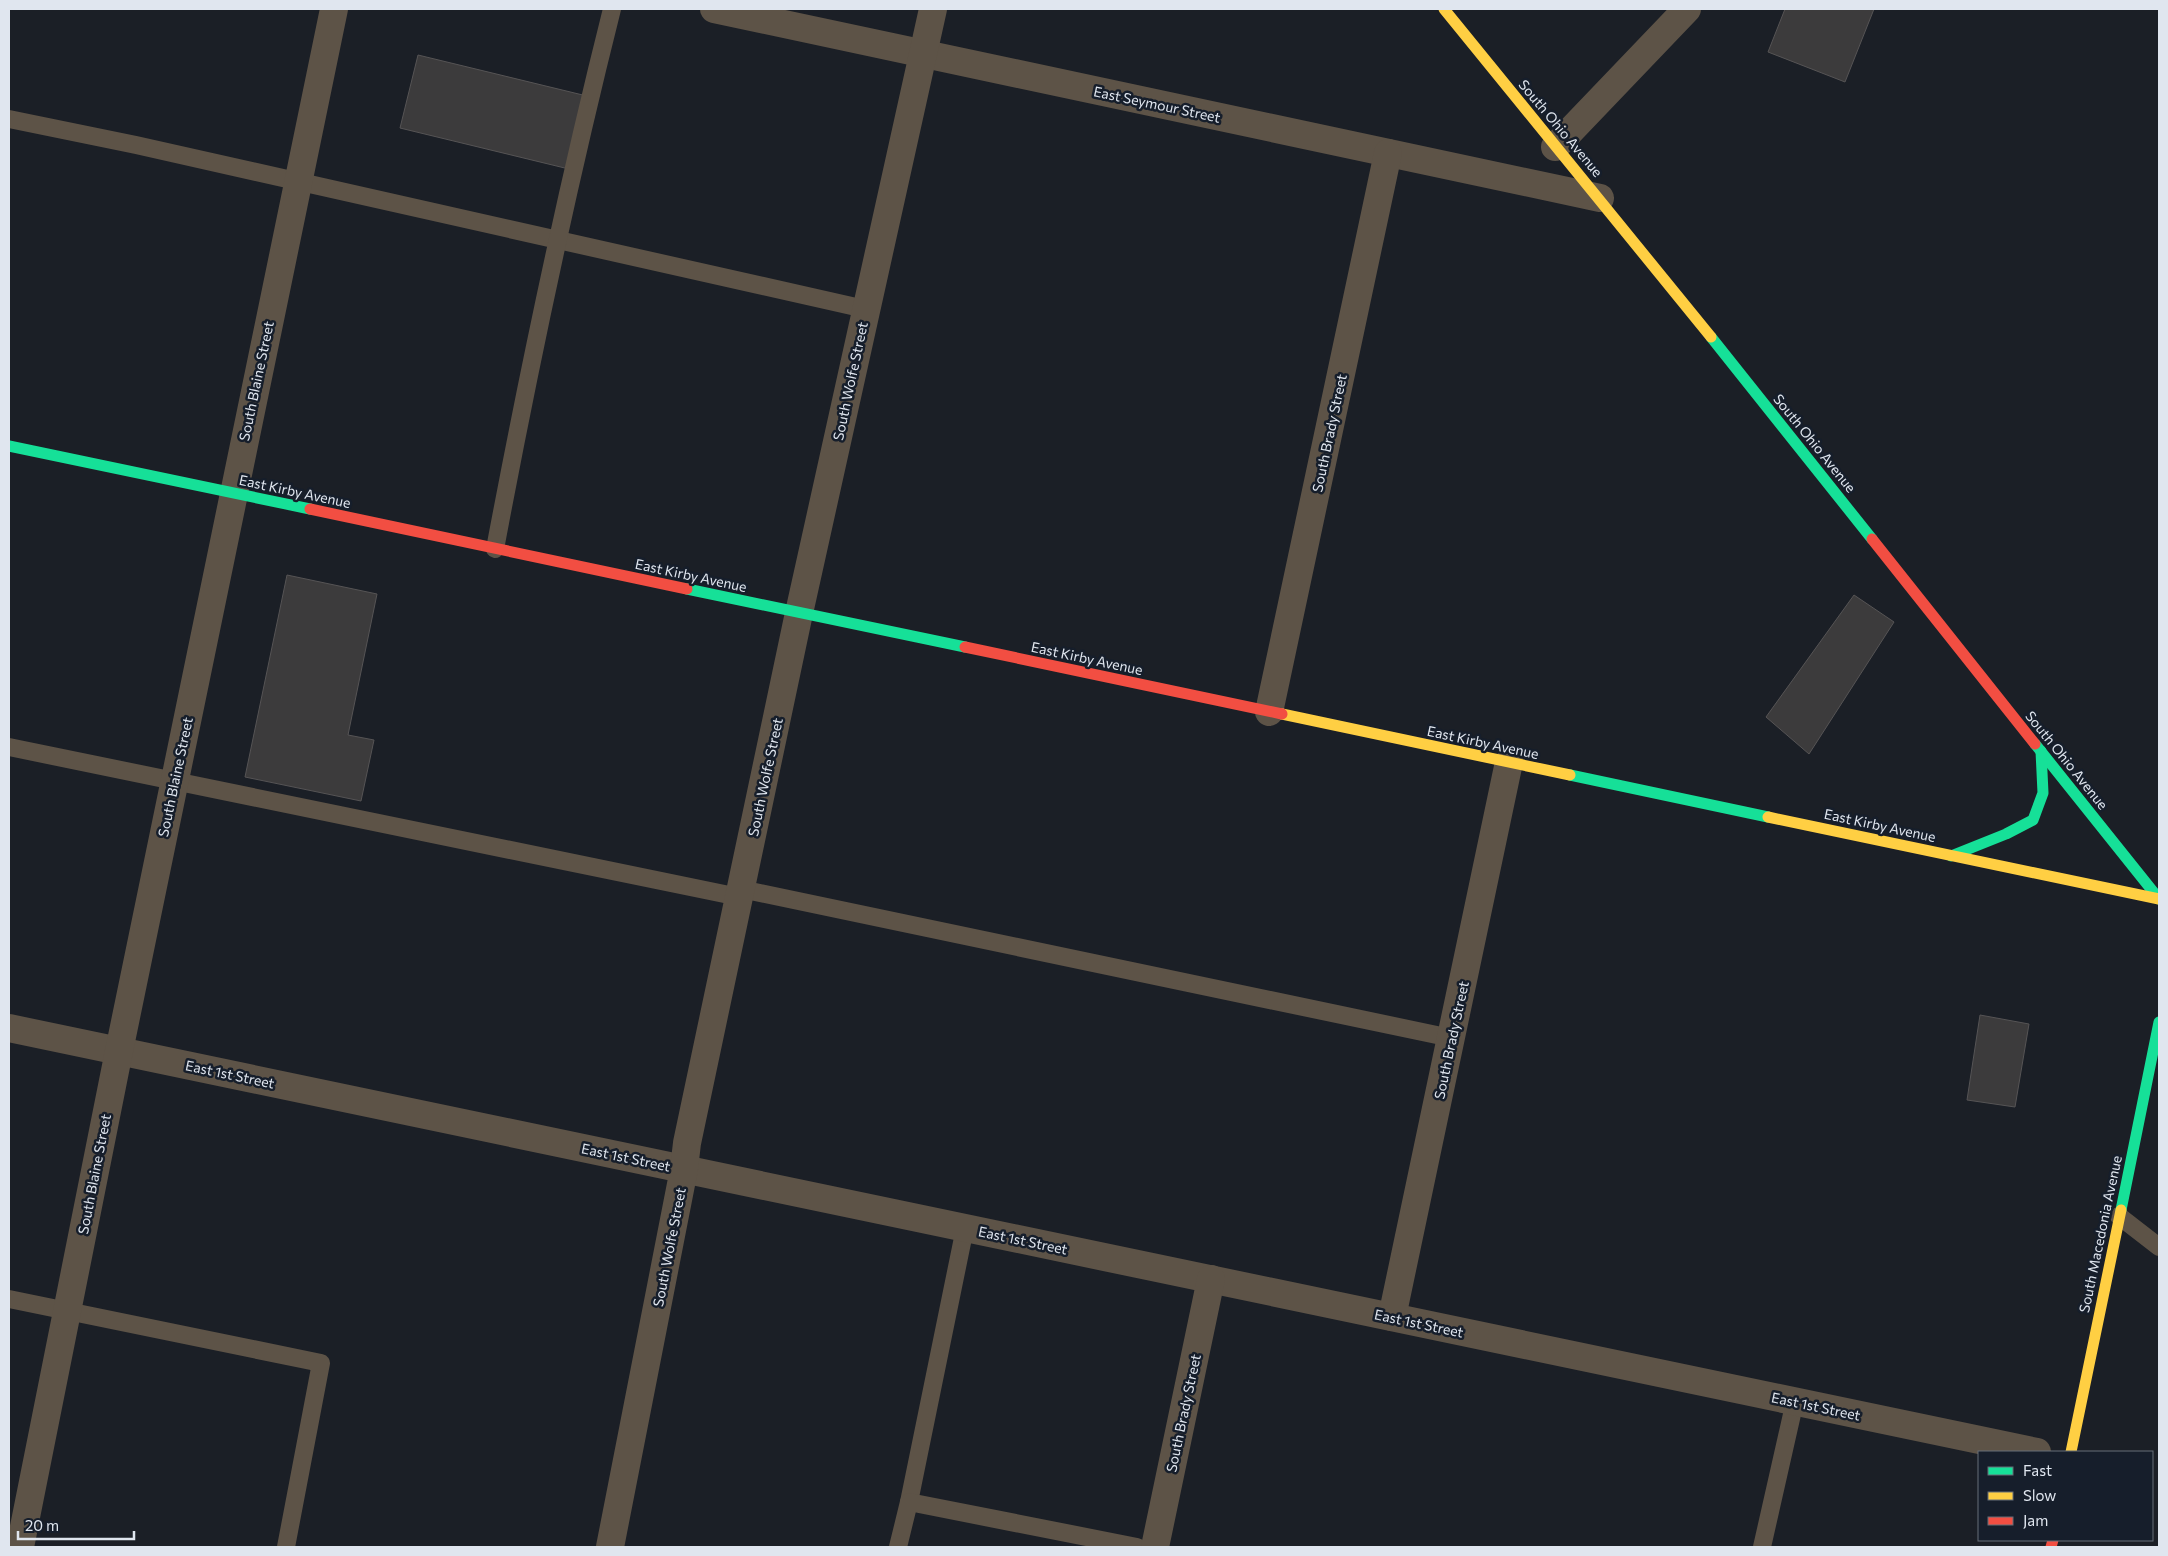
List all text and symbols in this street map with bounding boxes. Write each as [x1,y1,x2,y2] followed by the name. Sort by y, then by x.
[1515,76,1607,180] street label: South Ohio Avenue
[1092,82,1222,126] street label: East Seymour Street
[235,319,277,442] street label: South Blaine Street
[829,320,871,442] street label: South Wolfe Street
[1308,372,1350,494] street label: South Brady Street
[1770,390,1860,496] street label: South Ohio Avenue
[238,471,352,511] street label: East Kirby Avenue
[634,555,748,595] street label: East Kirby Avenue
[1030,638,1144,678] street label: East Kirby Avenue
[2022,707,2112,813] street label: South Ohio Avenue
[154,715,196,838] street label: South Blaine Street
[744,716,786,838] street label: South Wolfe Street
[1426,722,1540,762] street label: East Kirby Avenue
[1823,805,1937,845] street label: East Kirby Avenue
[1430,979,1472,1101] street label: South Brady Street
[184,1056,276,1092] street label: East 1st Street
[74,1112,114,1236] street label: South Blaine Street
[580,1139,672,1175] street label: East 1st Street
[2075,1154,2125,1314] street label: South Macedonia Avenue
[649,1186,689,1308] street label: South Wolfe Street
[977,1222,1069,1258] street label: East 1st Street
[1373,1305,1465,1341] street label: East 1st Street
[1162,1352,1204,1474] street label: South Brady Street
[1770,1388,1862,1424] street label: East 1st Street
[1978,1451,2153,1541] legend
[2023,1461,2052,1479] text: Fast
[2023,1486,2056,1504] text: Slow
[18,1508,134,1540] scale bar
[2023,1511,2048,1529] text: Jam
[25,1516,59,1534] text: 20 m

